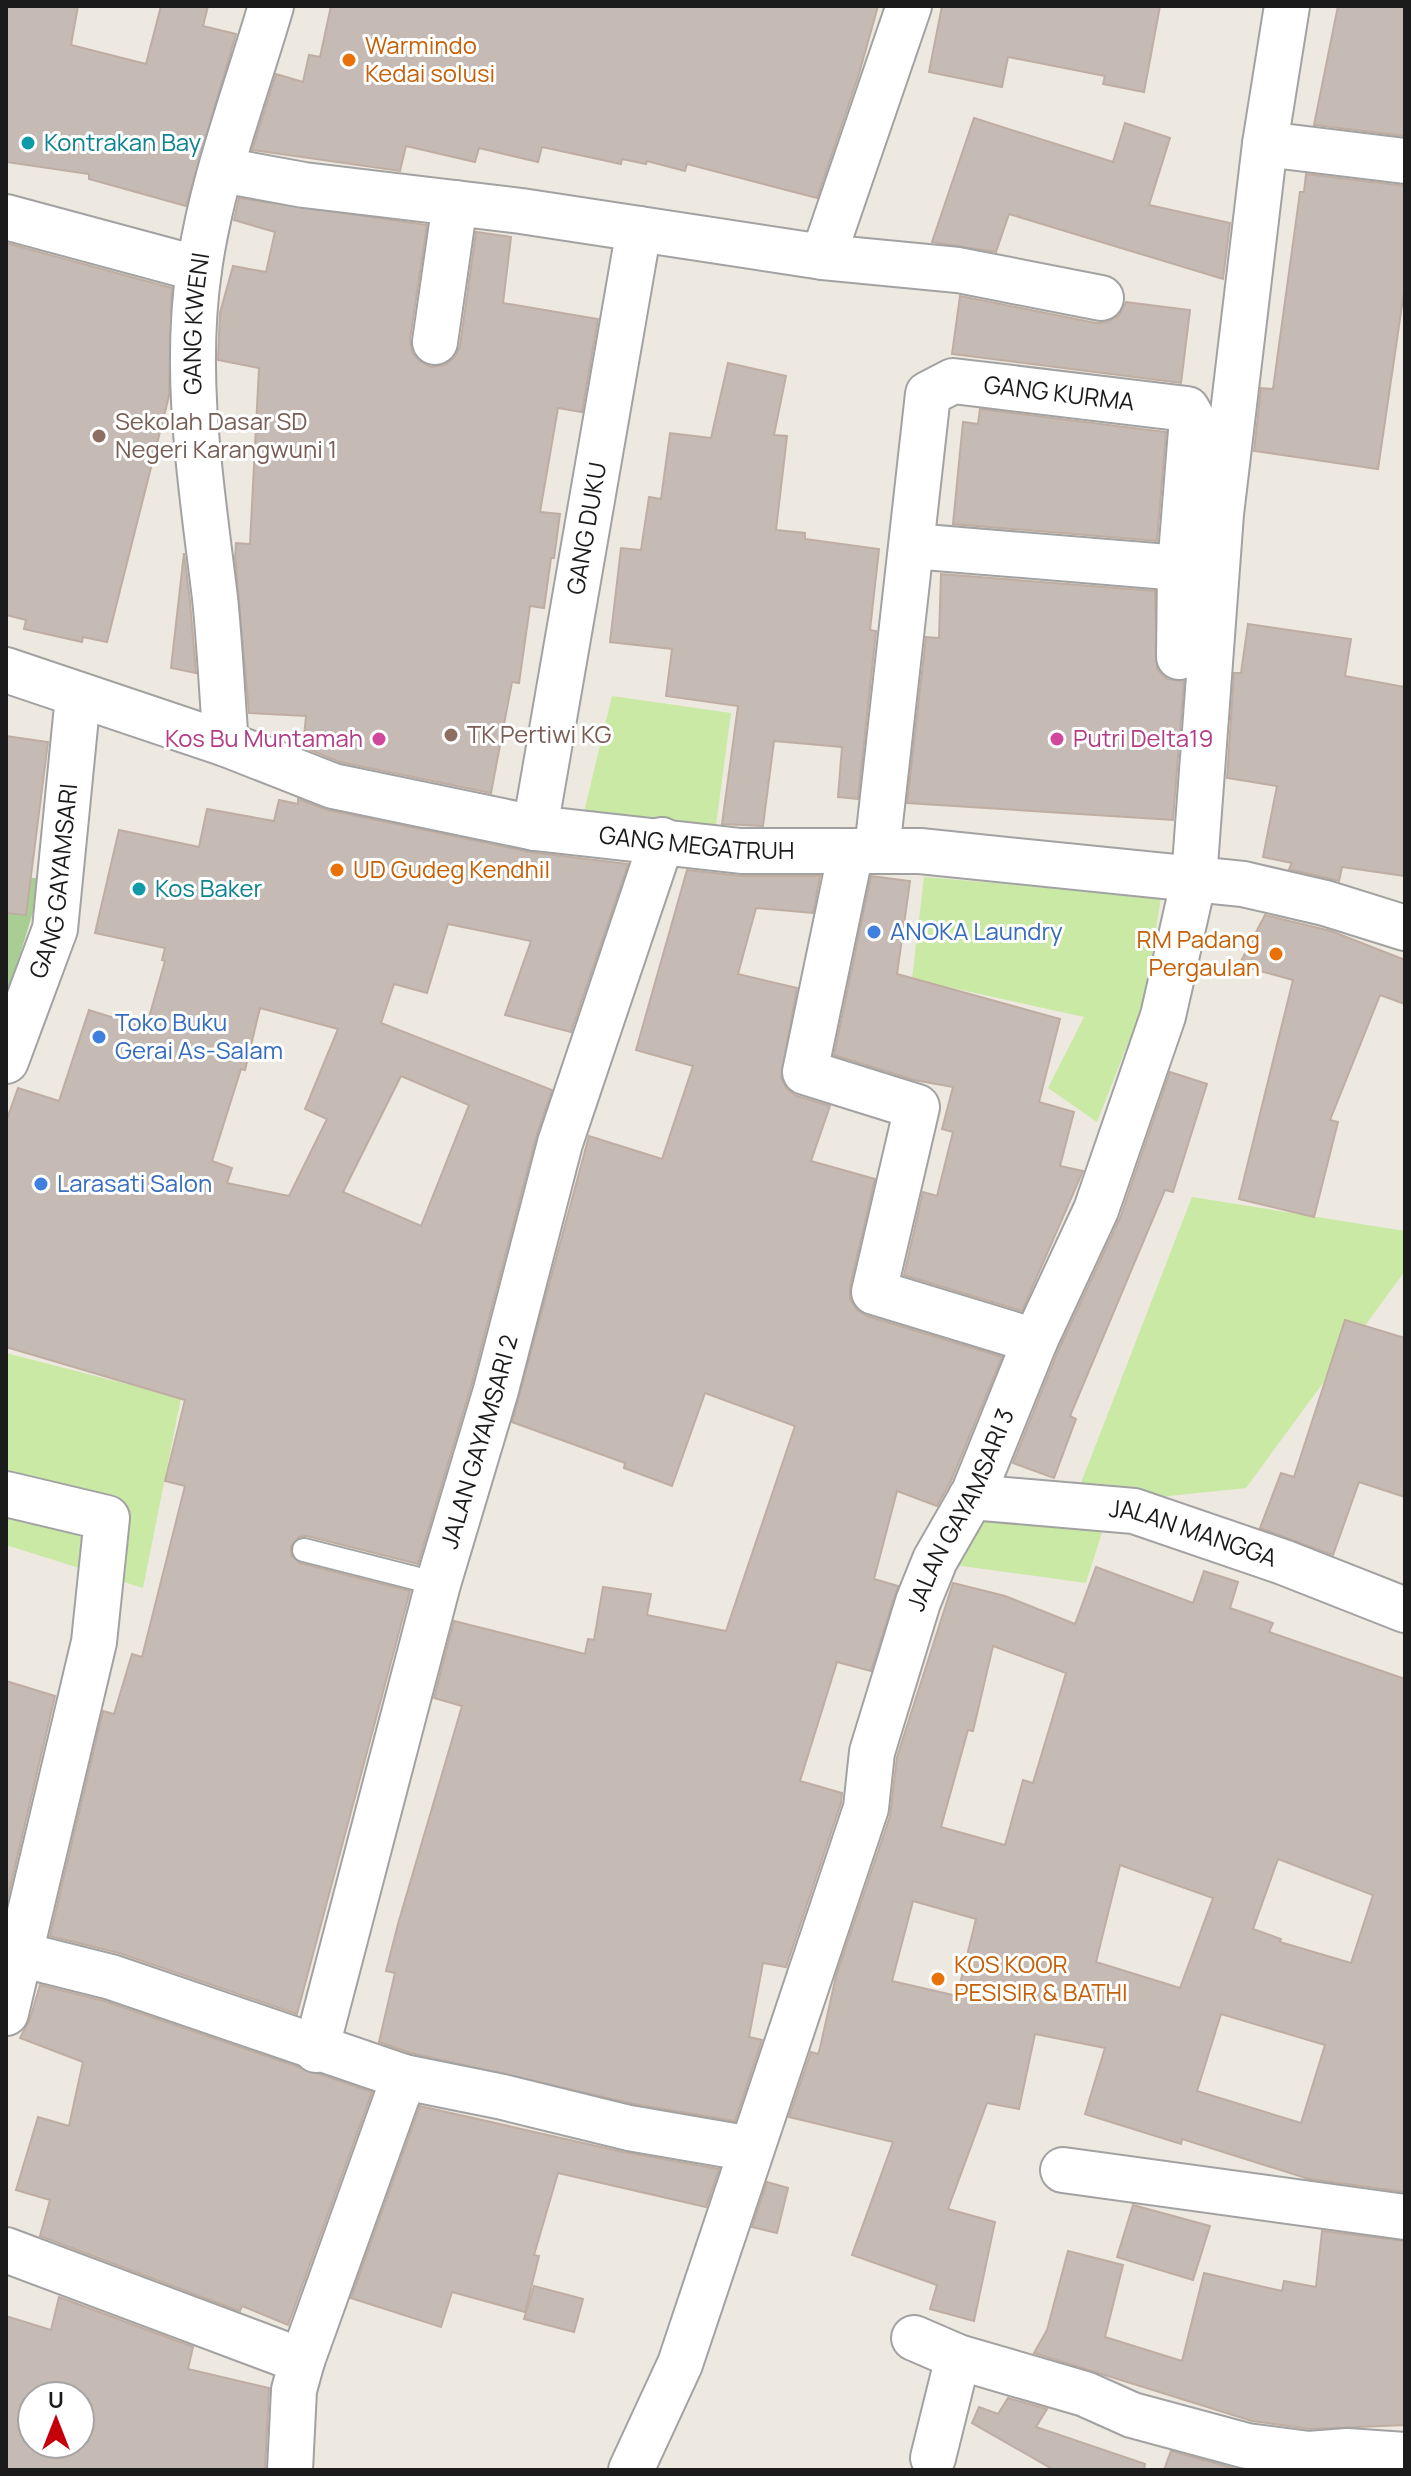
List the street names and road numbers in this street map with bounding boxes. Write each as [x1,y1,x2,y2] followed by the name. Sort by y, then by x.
[175,250,216,395] street label: GANG KWENI
[982,367,1137,418] street label: GANG KURMA
[558,459,613,597] street label: GANG DUKU
[20,782,84,983] street label: GANG GAYAMSARI
[598,817,794,867] street label: GANG MEGATRUH
[432,1331,525,1552] street label: JALAN GAYAMSARI 2
[898,1403,1021,1615] street label: JALAN GAYAMSARI 3
[1108,1491,1282,1574] street label: JALAN MANGGA

